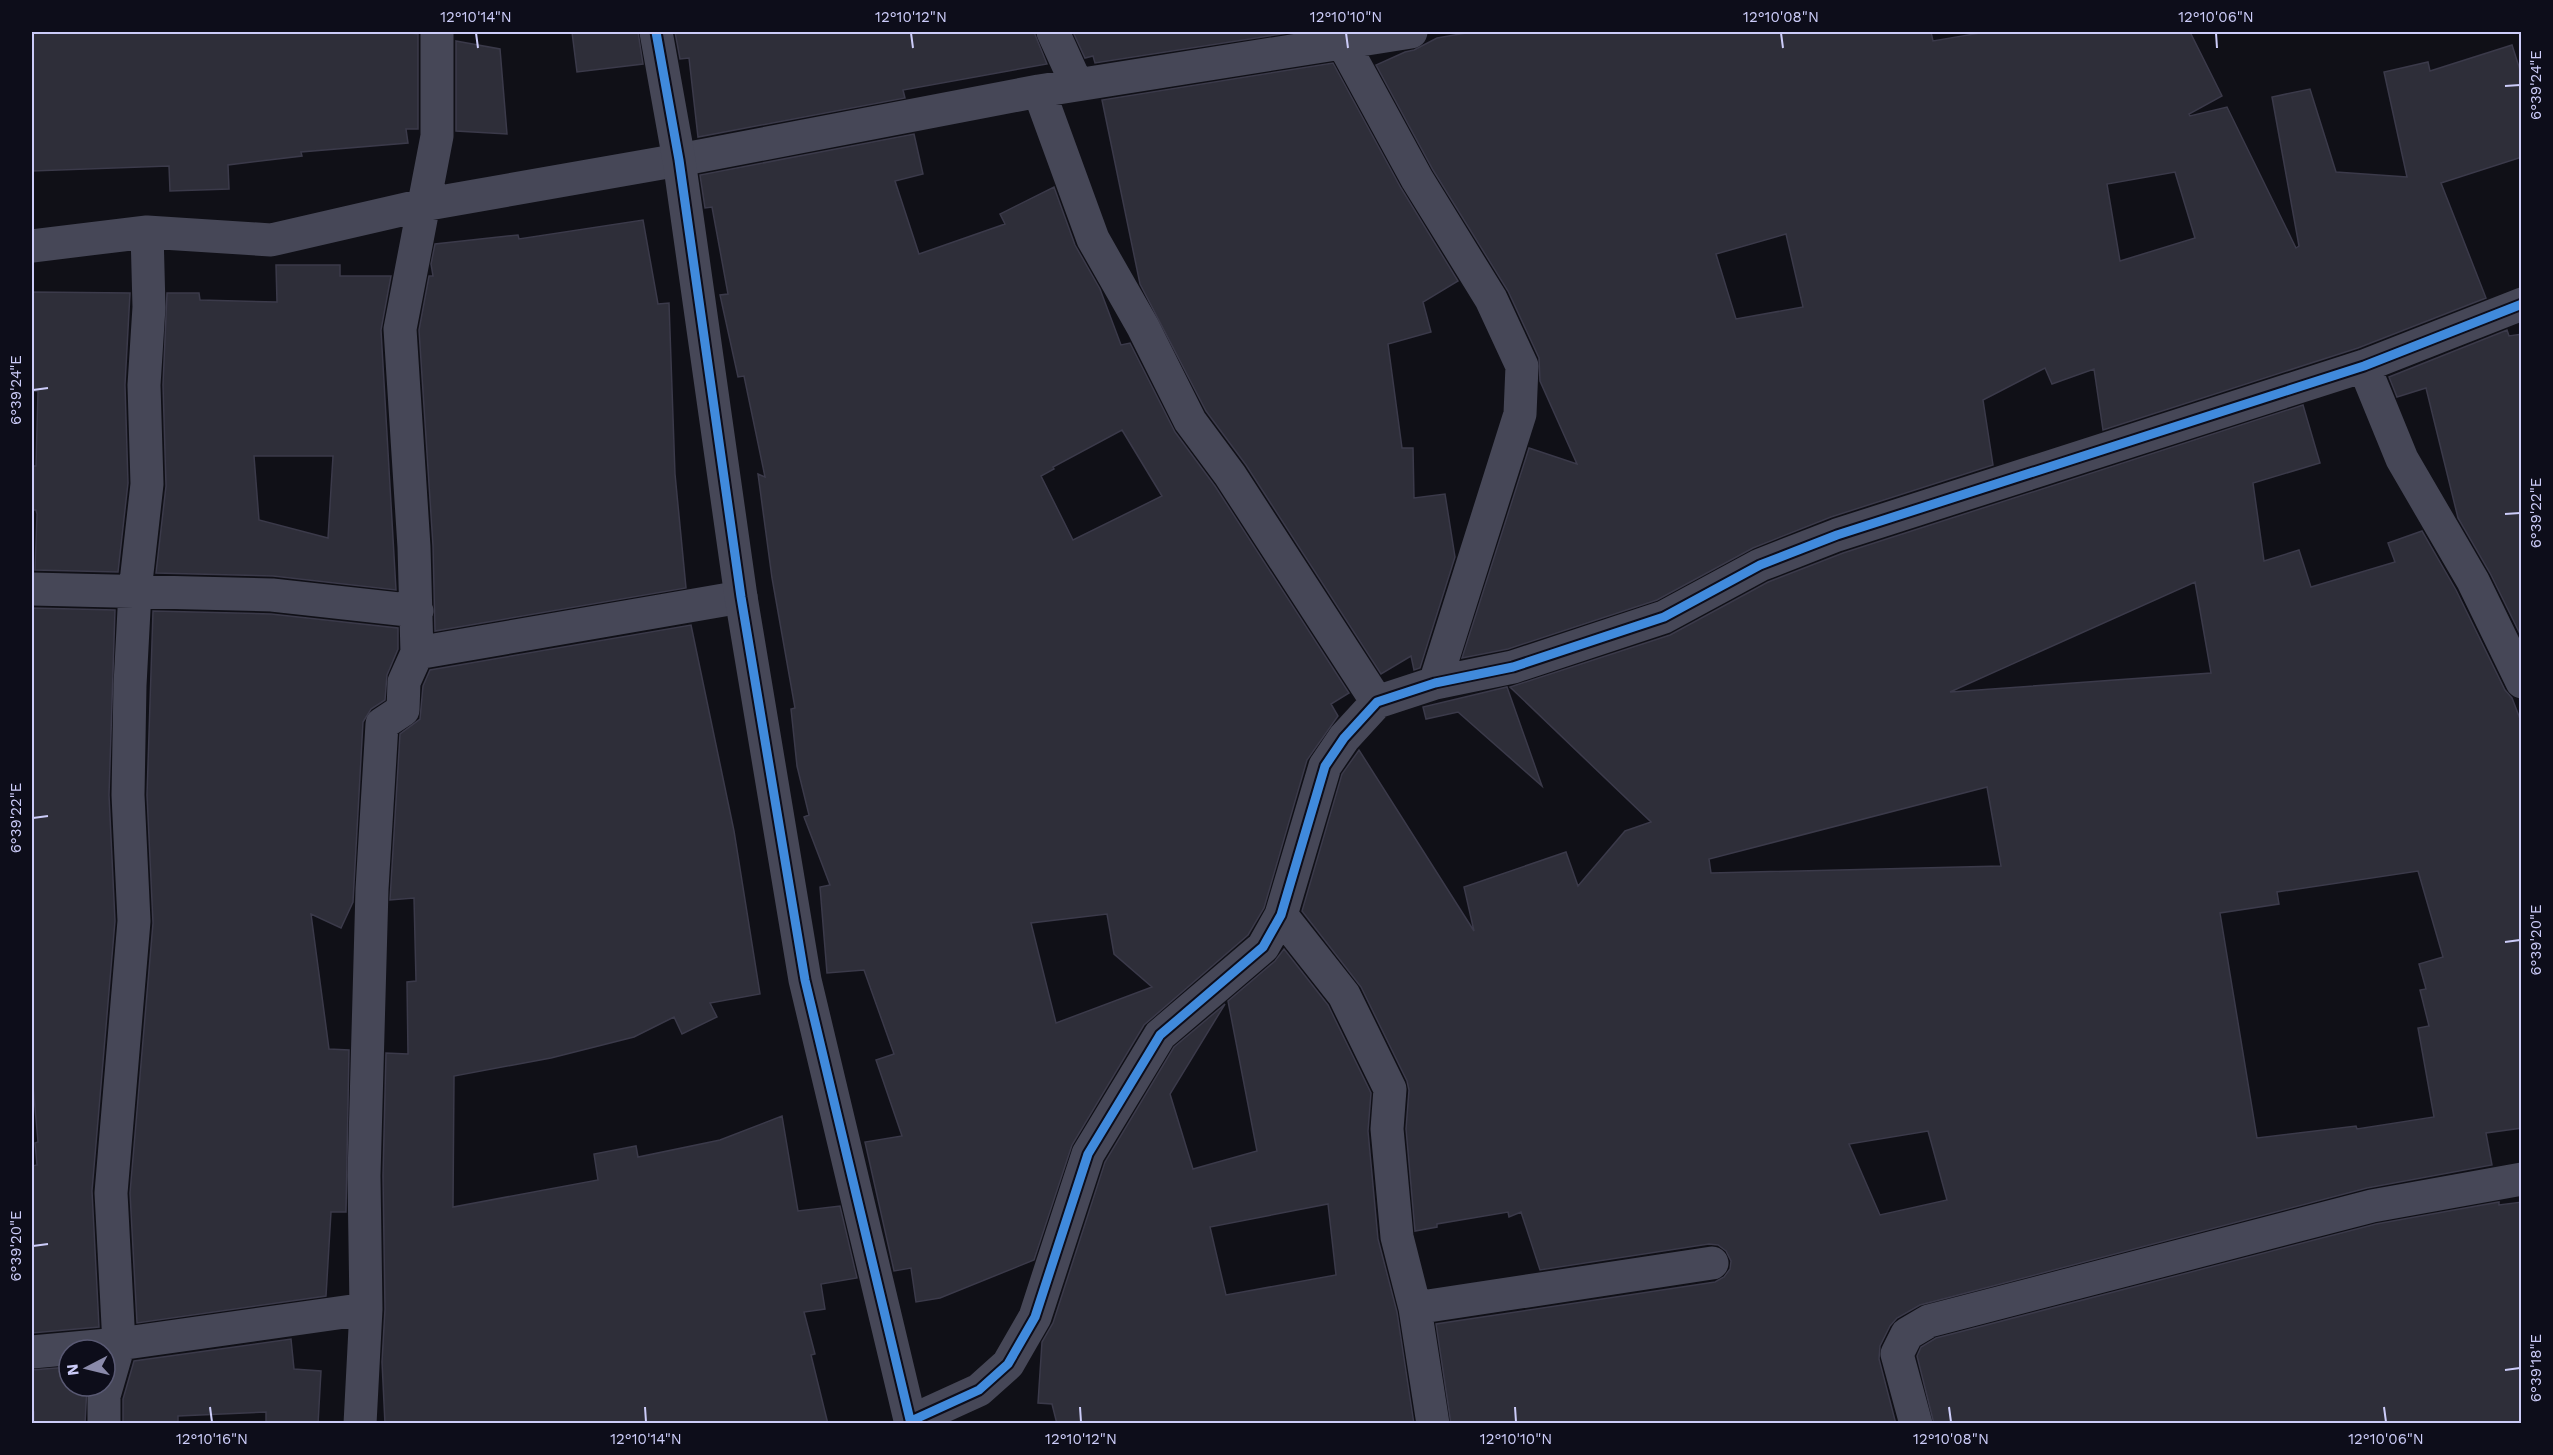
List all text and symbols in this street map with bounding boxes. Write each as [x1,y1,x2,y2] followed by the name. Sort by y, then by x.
[440,8,512,26] text: 12°10'14"N
[875,8,947,26] text: 12°10'12"N
[1310,8,1382,26] text: 12°10'10"N
[1743,8,1819,26] text: 12°10'08"N
[2178,8,2254,26] text: 12°10'06"N
[2527,50,2545,120] text: 6°39'24"E
[7,355,25,425] text: 6°39'24"E
[2527,478,2545,548] text: 6°39'22"E
[7,783,25,853] text: 6°39'22"E
[2527,904,2545,976] text: 6°39'20"E
[7,1210,25,1282] text: 6°39'20"E
[2527,1334,2545,1402] text: 6°39'18"E
[57,1338,117,1398] north arrow
[62,1363,83,1377] text: N
[176,1430,248,1448] text: 12°10'16"N
[610,1430,682,1448] text: 12°10'14"N
[1045,1430,1117,1448] text: 12°10'12"N
[1480,1430,1552,1448] text: 12°10'10"N
[1913,1430,1989,1448] text: 12°10'08"N
[2348,1430,2424,1448] text: 12°10'06"N

